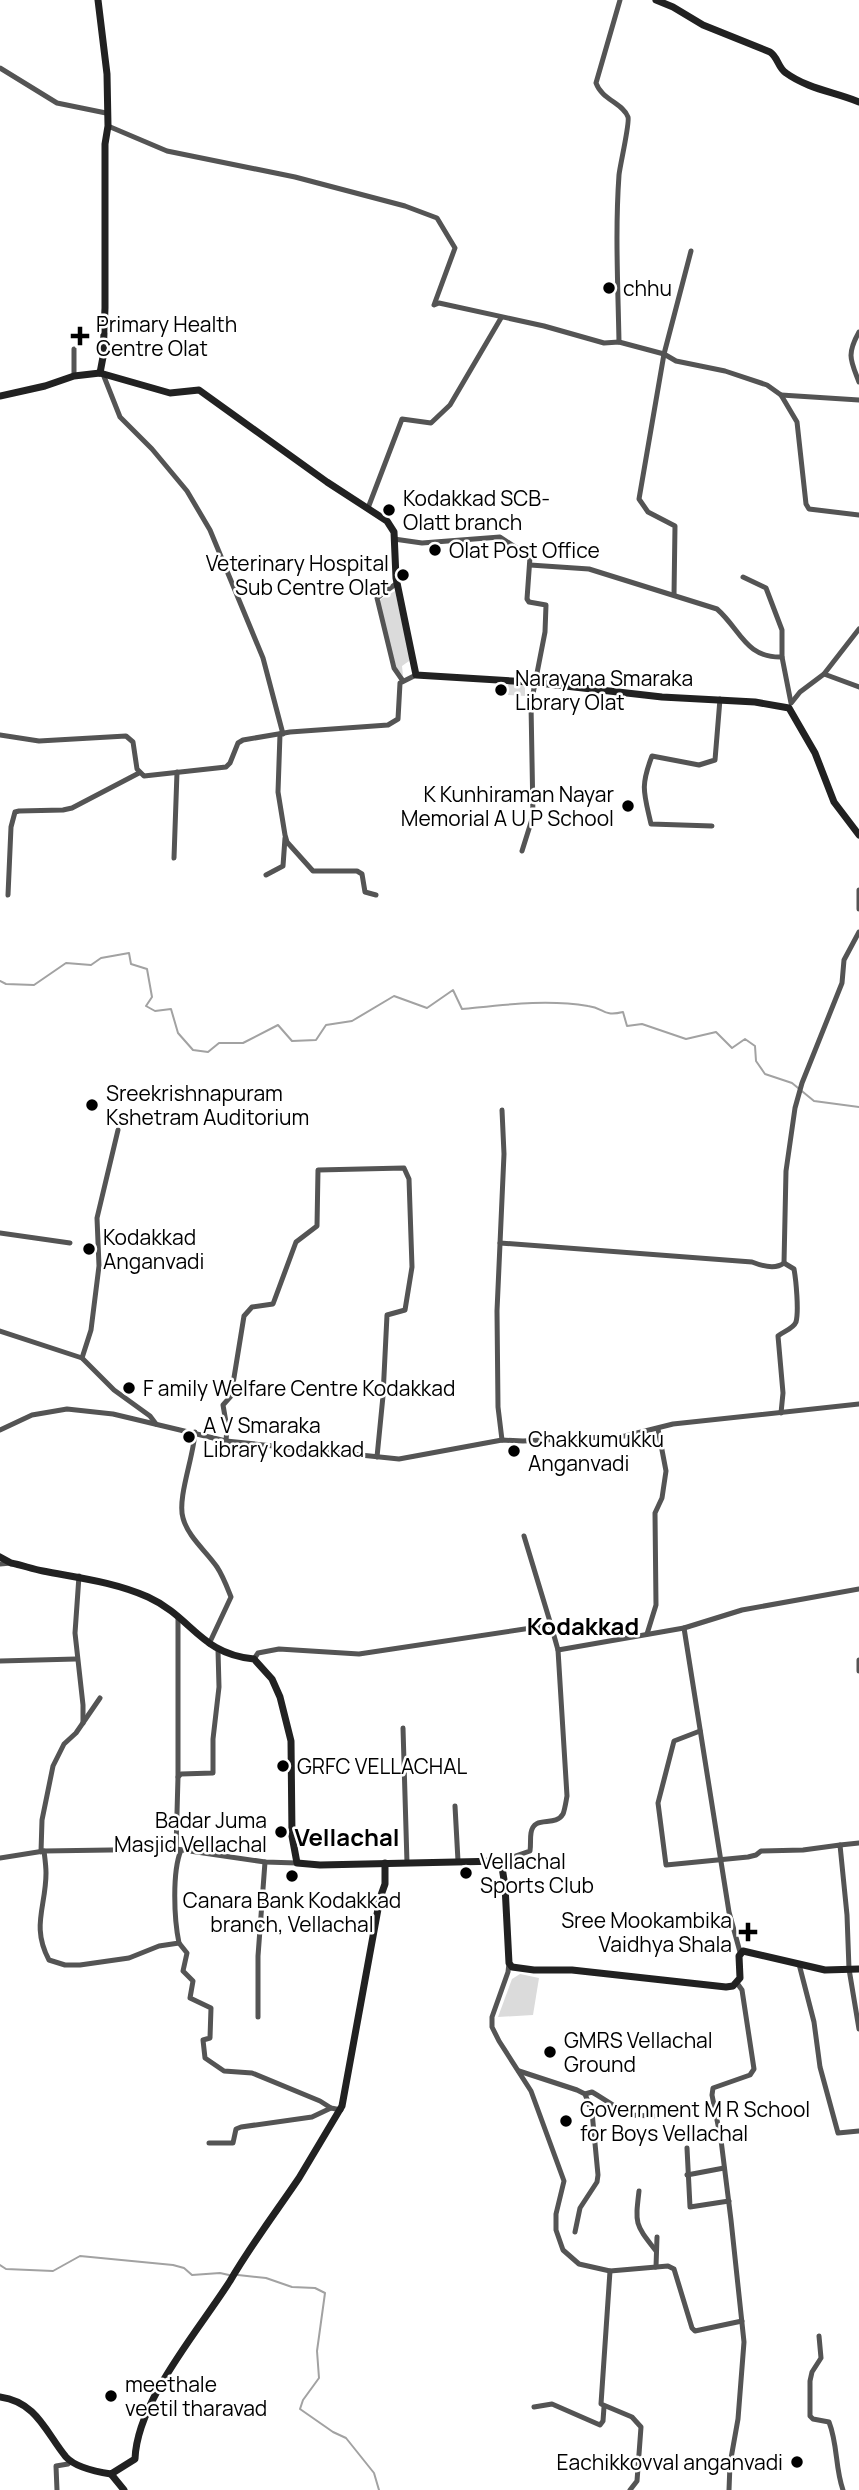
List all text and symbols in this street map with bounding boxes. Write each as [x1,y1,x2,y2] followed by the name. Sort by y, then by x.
[623,274,672,302] place label: chhu
[601,280,617,296] marker: chhu
[96,310,237,362] place label: Primary Health Centre Olat
[70,326,90,346] marker: Primary Health Centre Olat
[403,484,550,536] place label: Kodakkad SCB- Olatt branch
[381,502,397,518] marker: Kodakkad SCB- Olatt branch
[449,536,600,564] place label: Olat Post Office
[427,542,443,558] marker: Olat Post Office
[206,549,389,601] place label: Veterinary Hospital Sub Centre Olat
[395,567,411,583] marker: Veterinary Hospital Sub Centre Olat
[515,664,693,716] place label: Narayana Smaraka Library Olat
[493,682,509,698] marker: Narayana Smaraka Library Olat
[401,780,614,832] place label: K Kunhiraman Nayar Memorial A U P School
[620,798,636,814] marker: K Kunhiraman Nayar Memorial A U P School
[106,1079,309,1131] place label: Sreekrishnapuram Kshetram Auditorium
[84,1097,100,1113] marker: Sreekrishnapuram Kshetram Auditorium
[103,1223,204,1275] place label: Kodakkad Anganvadi
[81,1241,97,1257] marker: Kodakkad Anganvadi
[143,1374,455,1402] place label: F amily Welfare Centre Kodakkad
[121,1380,137,1396] marker: F amily Welfare Centre Kodakkad
[203,1411,364,1463] place label: A V Smaraka Library kodakkad
[528,1425,664,1477] place label: Chakkumukku Anganvadi
[181,1429,197,1445] marker: A V Smaraka Library kodakkad
[506,1443,522,1459] marker: Chakkumukku Anganvadi
[527,1609,639,1642] district label: Kodakkad
[297,1752,468,1780] place label: GRFC VELLACHAL
[275,1758,291,1774] marker: GRFC VELLACHAL
[114,1806,267,1858] place label: Badar Juma Masjid Vellachal
[294,1820,400,1853] district label: Vellachal
[273,1824,289,1840] marker: Badar Juma Masjid Vellachal
[480,1847,594,1899] place label: Vellachal Sports Club
[458,1865,474,1881] marker: Vellachal Sports Club
[284,1868,300,1884] marker: Canara Bank Kodakkad branch, Vellachal
[183,1886,401,1938] place label: Canara Bank Kodakkad branch, Vellachal
[561,1906,732,1958] place label: Sree Mookambika Vaidhya Shala
[738,1922,758,1942] marker: Sree Mookambika Vaidhya Shala
[564,2026,713,2078] place label: GMRS Vellachal Ground
[542,2044,558,2060] marker: GMRS Vellachal Ground
[580,2095,810,2147] place label: Government M R School for Boys Vellachal
[558,2113,574,2129] marker: Government M R School for Boys Vellachal
[125,2370,267,2422] place label: meethale veetil tharavad
[103,2388,119,2404] marker: meethale veetil tharavad
[557,2448,783,2476] place label: Eachikkovval anganvadi
[789,2454,805,2470] marker: Eachikkovval anganvadi

